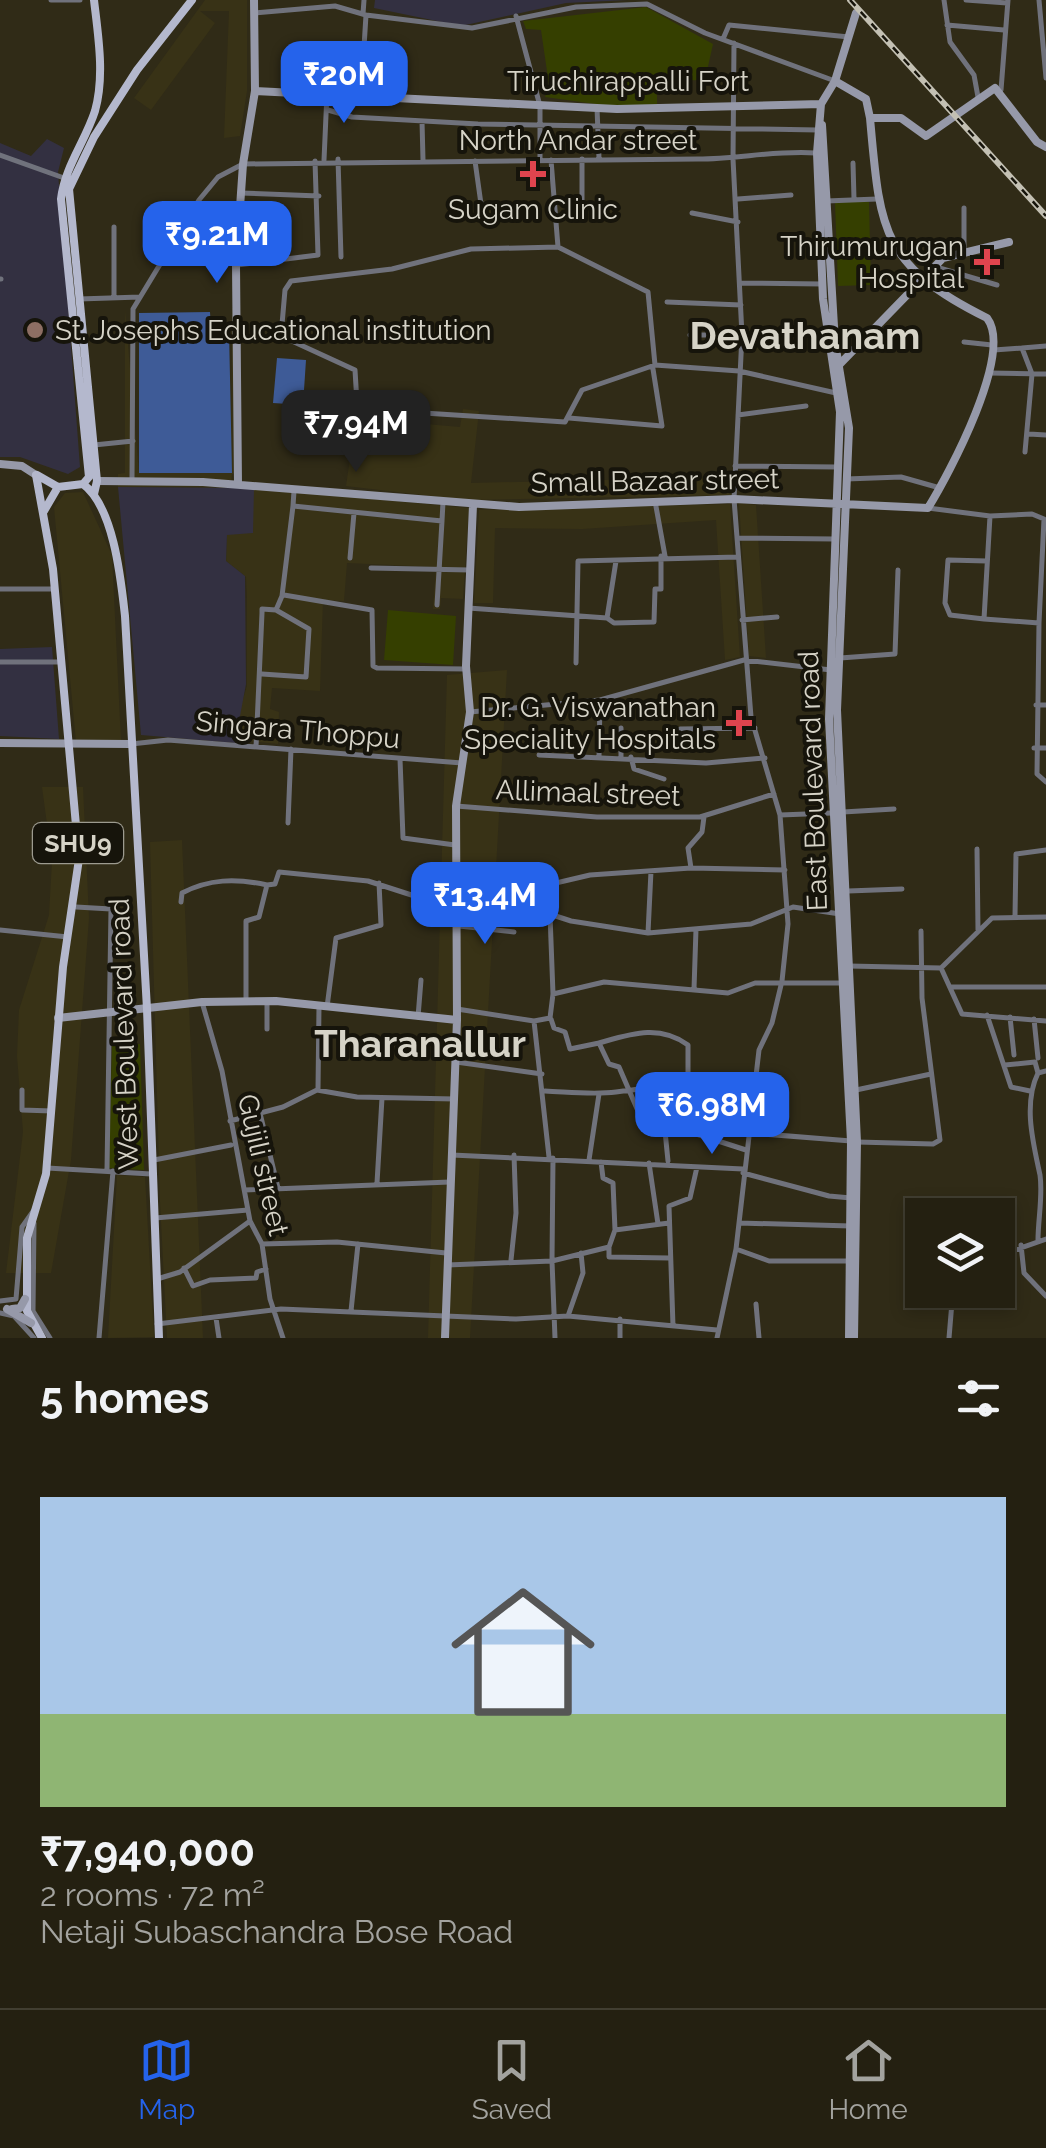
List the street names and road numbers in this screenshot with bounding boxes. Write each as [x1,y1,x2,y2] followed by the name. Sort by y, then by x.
[507,65,750,98] street label: Tiruchirappalli Fort
[459,124,698,157] street label: North Andar street
[531,462,780,500] street label: Small Bazaar street
[792,650,834,912] street label: East Boulevard road
[195,705,401,755] street label: Singara Thoppu
[495,773,682,813] street label: Allimaal street
[33,823,123,863] road number: SHU9
[103,897,145,1171] street label: West Boulevard road
[231,1091,295,1240] street label: Gujili street

